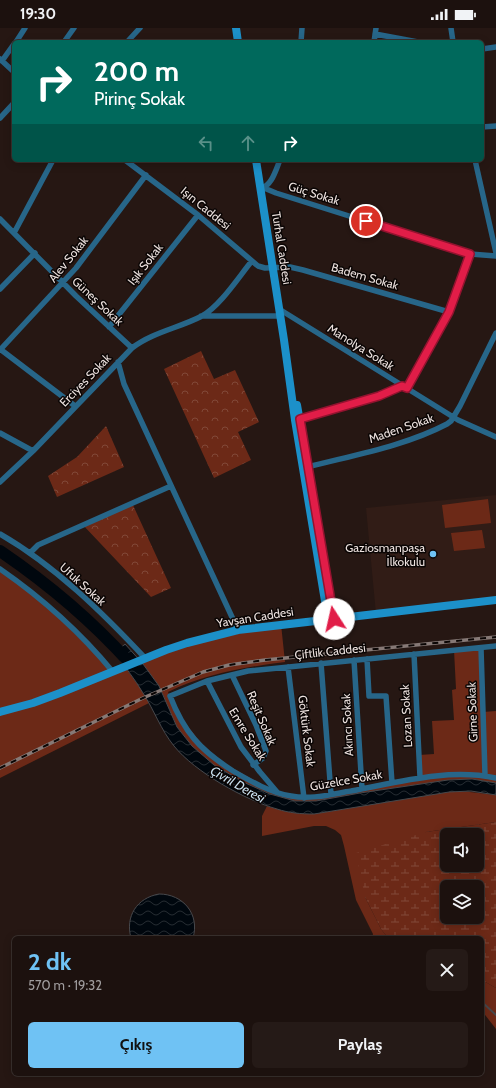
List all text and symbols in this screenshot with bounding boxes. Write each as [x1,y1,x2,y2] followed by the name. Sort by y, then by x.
[20,5,56,23] text: 19:30
[94,54,179,88] text: 200 m
[28,56,80,108] icon: right
[94,88,185,110] text: Pirinç Sokak
[195,132,217,154] icon: left
[237,132,259,154] icon: ahead
[279,132,301,154] icon: right
[287,178,342,208] street label: Güç Sokak
[178,183,234,233] street label: Işın Caddesi
[349,204,383,238] pin
[355,210,377,232] icon: arrive
[269,211,295,285] street label: Turhal Caddesi
[45,232,91,285] street label: Alev Sokak
[124,240,166,288] street label: Işık Sokak
[330,259,401,293] street label: Badem Sokak
[69,273,127,329] street label: Güneş Sokak
[325,321,398,374] street label: Manolya Sokak
[56,350,114,410] street label: Erciyes Sokak
[367,410,436,446] street label: Maden Sokak
[345,540,425,569] place label: Gaziosmanpaşa İlkokulu
[428,549,438,559] marker: Gaziosmanpaşa İlkokulu
[57,559,110,609] street label: Ufuk Sokak
[313,598,355,640] position arrow
[214,604,295,631] street label: Yavşan Caddesi
[294,640,366,662] street label: Çiftlik Caddesi
[463,681,481,742] street label: Girne Sokak
[397,683,415,748] street label: Lozan Sokak
[244,689,280,748] street label: Reşit Sokak
[338,693,356,757] street label: Akıncı Sokak
[295,694,319,768] street label: Göktürk Sokak
[226,705,270,764] street label: Emre Sokak
[208,762,268,806] water label: Çivril Deresi
[309,766,384,794] street label: Güzelce Sokak
[440,828,484,924] map controls
[440,828,484,872] button: sound
[440,880,484,924] button: layers
[28,947,71,976] text: 2 dk
[426,949,468,991] button: close
[28,977,102,993] text: 570 m · 19:32
[28,1022,244,1068] button: Çıkış
[252,1022,468,1068] button: Paylaş

